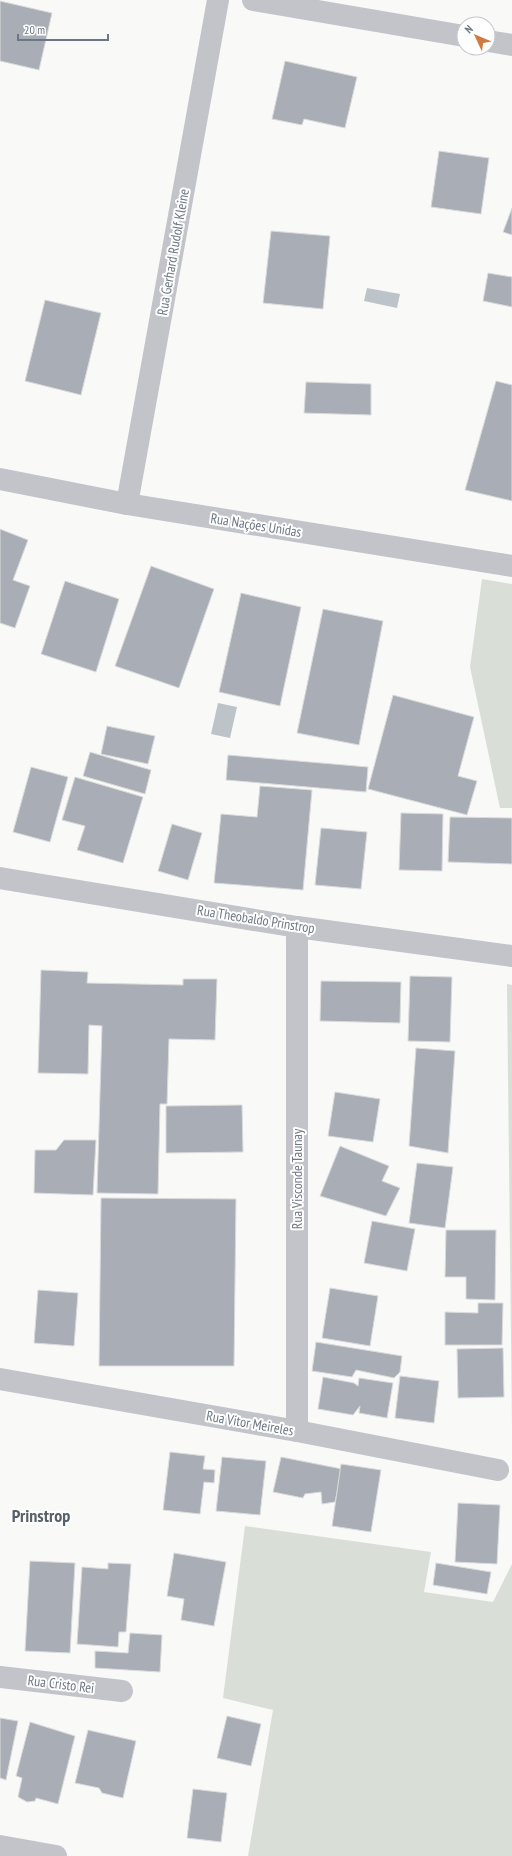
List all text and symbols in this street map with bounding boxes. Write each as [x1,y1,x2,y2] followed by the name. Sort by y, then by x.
[18,16,108,42] scale bar
[456,16,496,56] north arrow
[24,22,45,37] text: 20 m
[462,22,476,36] text: N
[153,187,193,317] street label: Rua Gerhard Rudolf Kleine
[209,509,303,541] street label: Rua Nações Unidas
[196,901,316,937] street label: Rua Theobaldo Prinstrop
[288,1128,306,1229] street label: Rua Visconde Taunay
[205,1406,295,1440] street label: Rua Vitor Meireles
[12,1504,70,1527] district label: Prinstrop
[27,1671,95,1697] street label: Rua Cristo Rei

